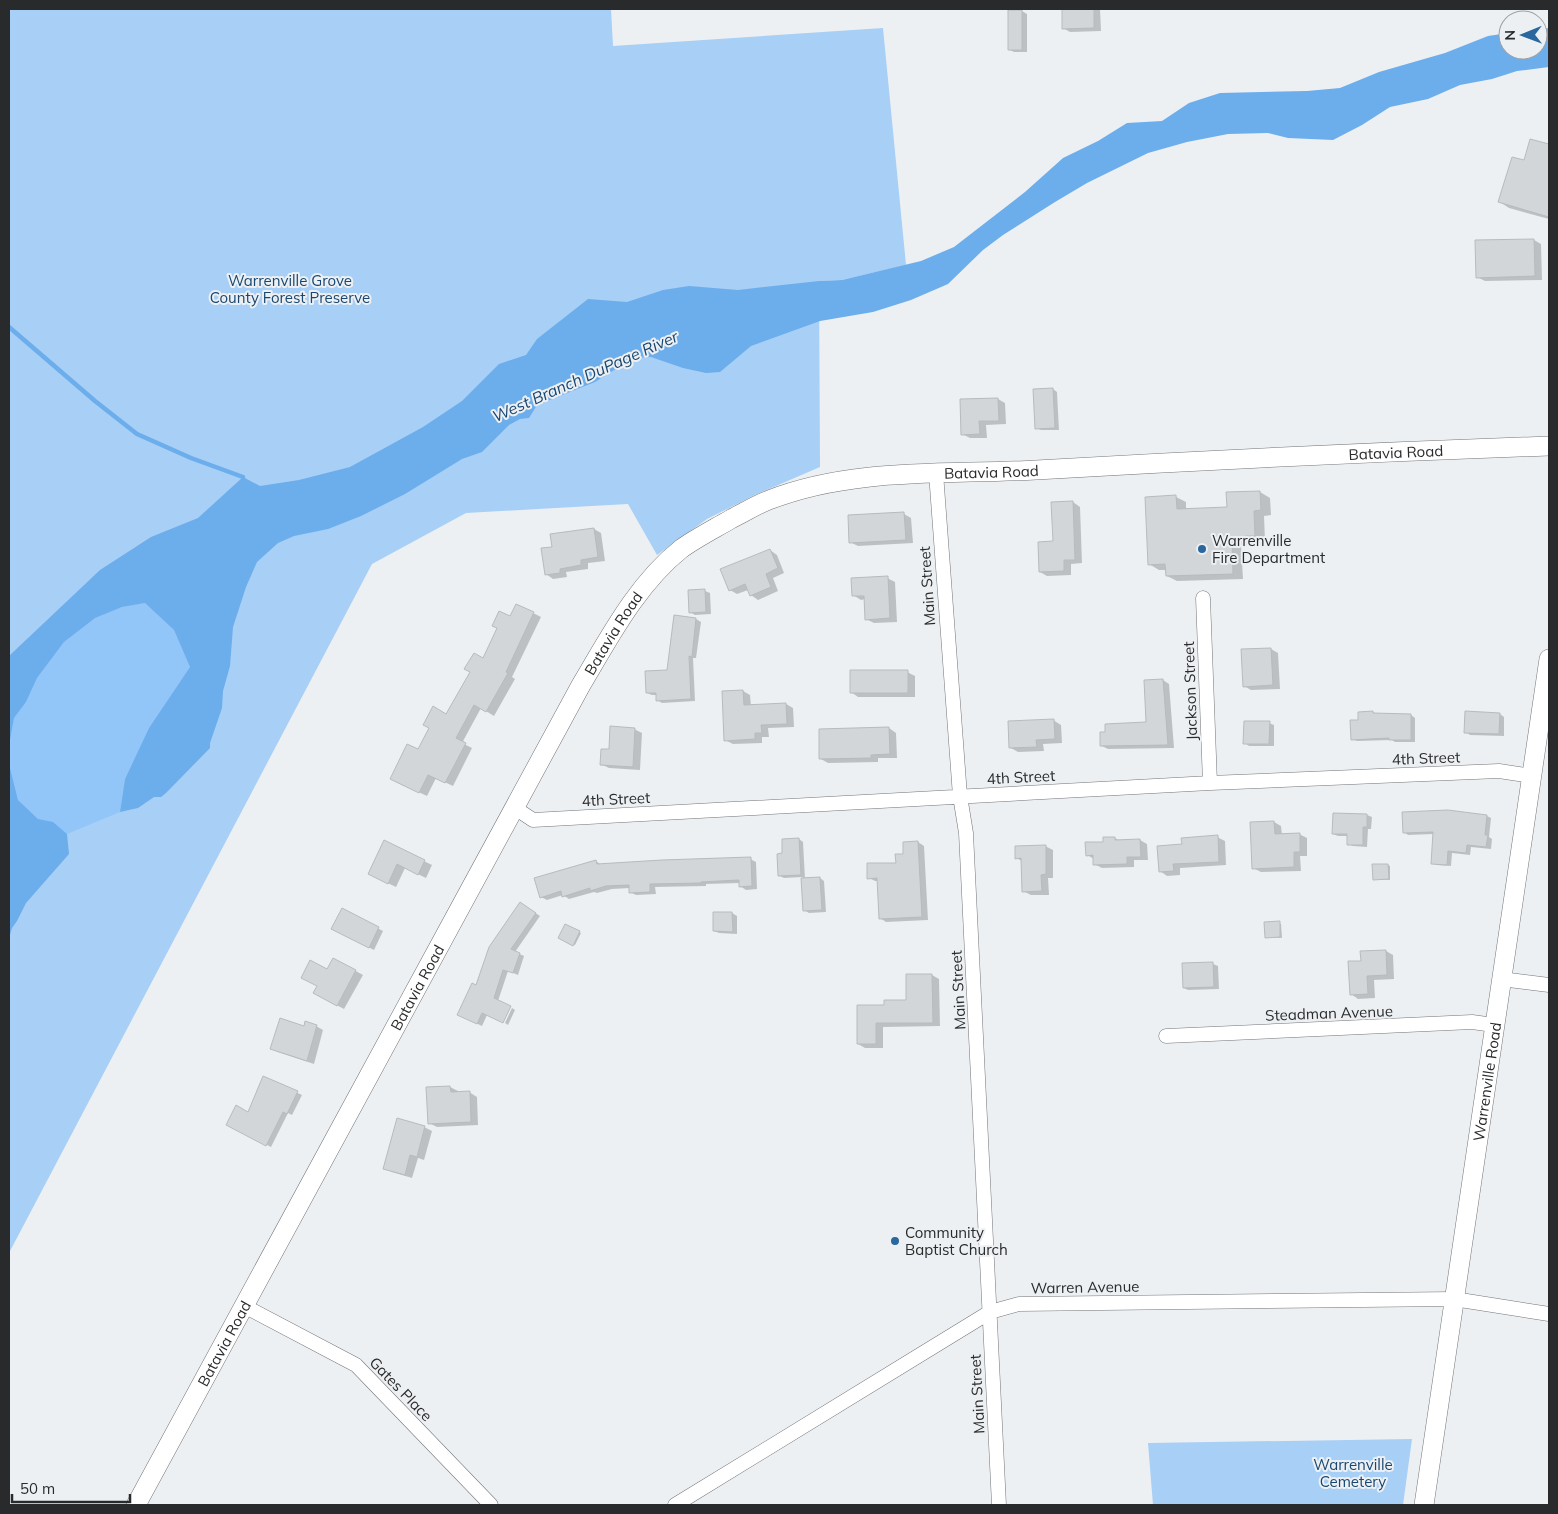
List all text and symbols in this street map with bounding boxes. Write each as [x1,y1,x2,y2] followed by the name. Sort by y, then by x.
[1498,10,1548,60] north arrow
[1501,30,1519,41] text: N
[210,271,370,307] park label: Warrenville Grove County Forest Preserve
[489,325,682,426] water label: West Branch DuPage River
[1348,440,1444,463] street label: Batavia Road
[944,460,1039,482] street label: Batavia Road
[1212,531,1325,567] place label: Warrenville Fire Department
[1196,543,1208,555] marker: Warrenville Fire Department
[915,546,939,626] street label: Main Street
[580,588,646,678] street label: Batavia Road
[1179,641,1201,741] street label: Jackson Street
[1391,747,1461,769] street label: 4th Street
[986,766,1056,788] street label: 4th Street
[581,788,651,810] street label: 4th Street
[386,941,448,1033] street label: Batavia Road
[946,950,970,1030] street label: Main Street
[1265,1001,1393,1025] street label: Steadman Avenue
[1468,1021,1505,1142] street label: Warrenville Road
[905,1223,1008,1259] place label: Community Baptist Church
[889,1235,901,1247] marker: Community Baptist Church
[1030,1277,1140,1297] street label: Warren Avenue
[193,1297,255,1389] street label: Batavia Road
[366,1353,436,1425] street label: Gates Place
[965,1354,989,1434] street label: Main Street
[1313,1455,1393,1491] park label: Warrenville Cemetery
[12,1472,130,1504] scale bar
[20,1479,55,1498] text: 50 m

